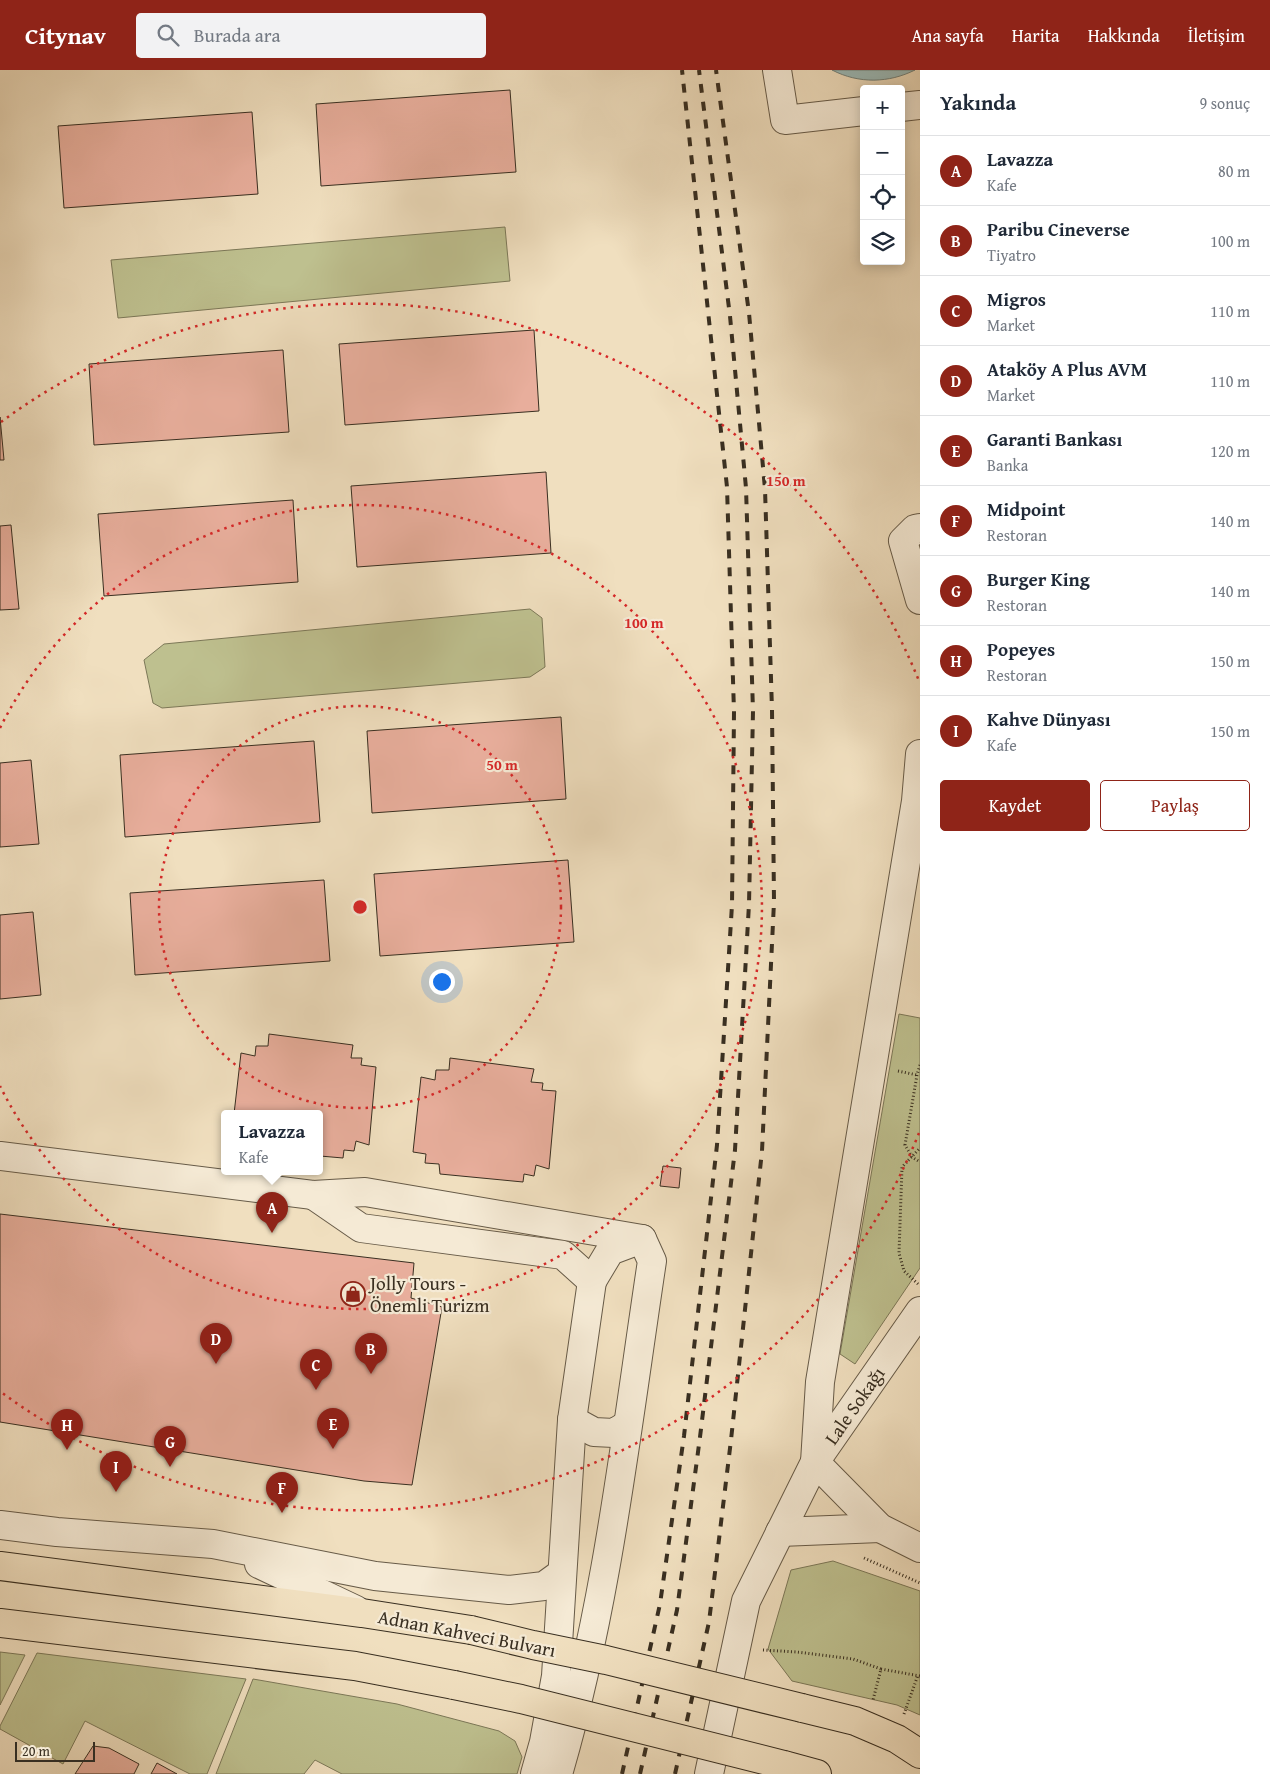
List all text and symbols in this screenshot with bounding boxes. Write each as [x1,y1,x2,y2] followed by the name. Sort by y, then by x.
[136,13,486,58] search box
[25,18,106,53] text: Citynav
[154,21,182,49] icon: search
[194,21,280,49] text: Burada ara
[911,22,984,49] text: Ana sayfa
[1012,22,1060,49] text: Harita
[1088,22,1160,49] text: Hakkında
[1188,22,1245,49] text: İletişim
[860,85,905,265] map controls
[860,85,905,130] button: +
[940,87,1016,118] text: Yakında
[1200,91,1250,115] text: 9 sonuç
[860,130,905,175] button: −
[987,145,1053,173] text: Lavazza
[951,159,961,183] text: A
[1218,159,1250,183] text: 80 m
[987,173,1017,197] text: Kafe
[860,175,905,220] button: locate
[987,215,1130,243] text: Paribu Cineverse
[860,220,905,265] button: layers
[951,229,961,253] text: B
[1210,229,1250,253] text: 100 m
[987,243,1036,267] text: Tiyatro
[987,285,1046,313] text: Migros
[951,299,961,323] text: C
[1210,299,1250,323] text: 110 m
[987,313,1035,337] text: Market
[987,355,1147,383] text: Ataköy A Plus AVM
[951,369,961,393] text: D
[1210,369,1250,393] text: 110 m
[987,383,1035,407] text: Market
[987,425,1122,453] text: Garanti Bankası
[952,439,960,463] text: E
[1210,439,1250,463] text: 120 m
[987,453,1028,477] text: Banka
[766,470,806,491] text: 150 m
[987,495,1065,523] text: Midpoint
[952,509,960,533] text: F
[1210,509,1250,533] text: 140 m
[987,523,1047,547] text: Restoran
[987,565,1090,593] text: Burger King
[951,579,961,603] text: G
[1210,579,1250,603] text: 140 m
[987,593,1047,617] text: Restoran
[624,612,664,633] text: 100 m
[987,635,1055,663] text: Popeyes
[950,649,962,673] text: H
[1210,649,1250,673] text: 150 m
[987,663,1047,687] text: Restoran
[987,705,1111,733] text: Kahve Dünyası
[953,719,959,743] text: I
[1210,719,1250,743] text: 150 m
[987,733,1017,757] text: Kafe
[486,754,518,775] text: 50 m
[940,780,1090,831] button: Kaydet
[1100,780,1250,831] button: Paylaş
[351,898,369,916] centre of rings
[429,969,455,995] your location
[221,1110,323,1175] popup
[239,1117,305,1145] text: Lavazza
[239,1145,269,1169] text: Kafe
[256,1192,288,1233] pin: A
[368,1269,490,1319] place label: Jolly Tours - Önemli Turizm
[340,1281,366,1307] shop icon: Jolly Tours - Önemli Turizm
[200,1323,232,1364] pin: D
[355,1333,387,1374] pin: B
[300,1349,332,1390] pin: C
[817,1361,891,1450] street label: Lale Sokağı
[317,1408,349,1449] pin: E
[51,1409,83,1450] pin: H
[154,1426,186,1467] pin: G
[100,1451,132,1492] pin: I
[266,1472,298,1513] pin: F
[376,1602,558,1664] street label: Adnan Kahveci Bulvarı
[15,1739,95,1762] scale bar
[22,1741,50,1761] text: 20 m

